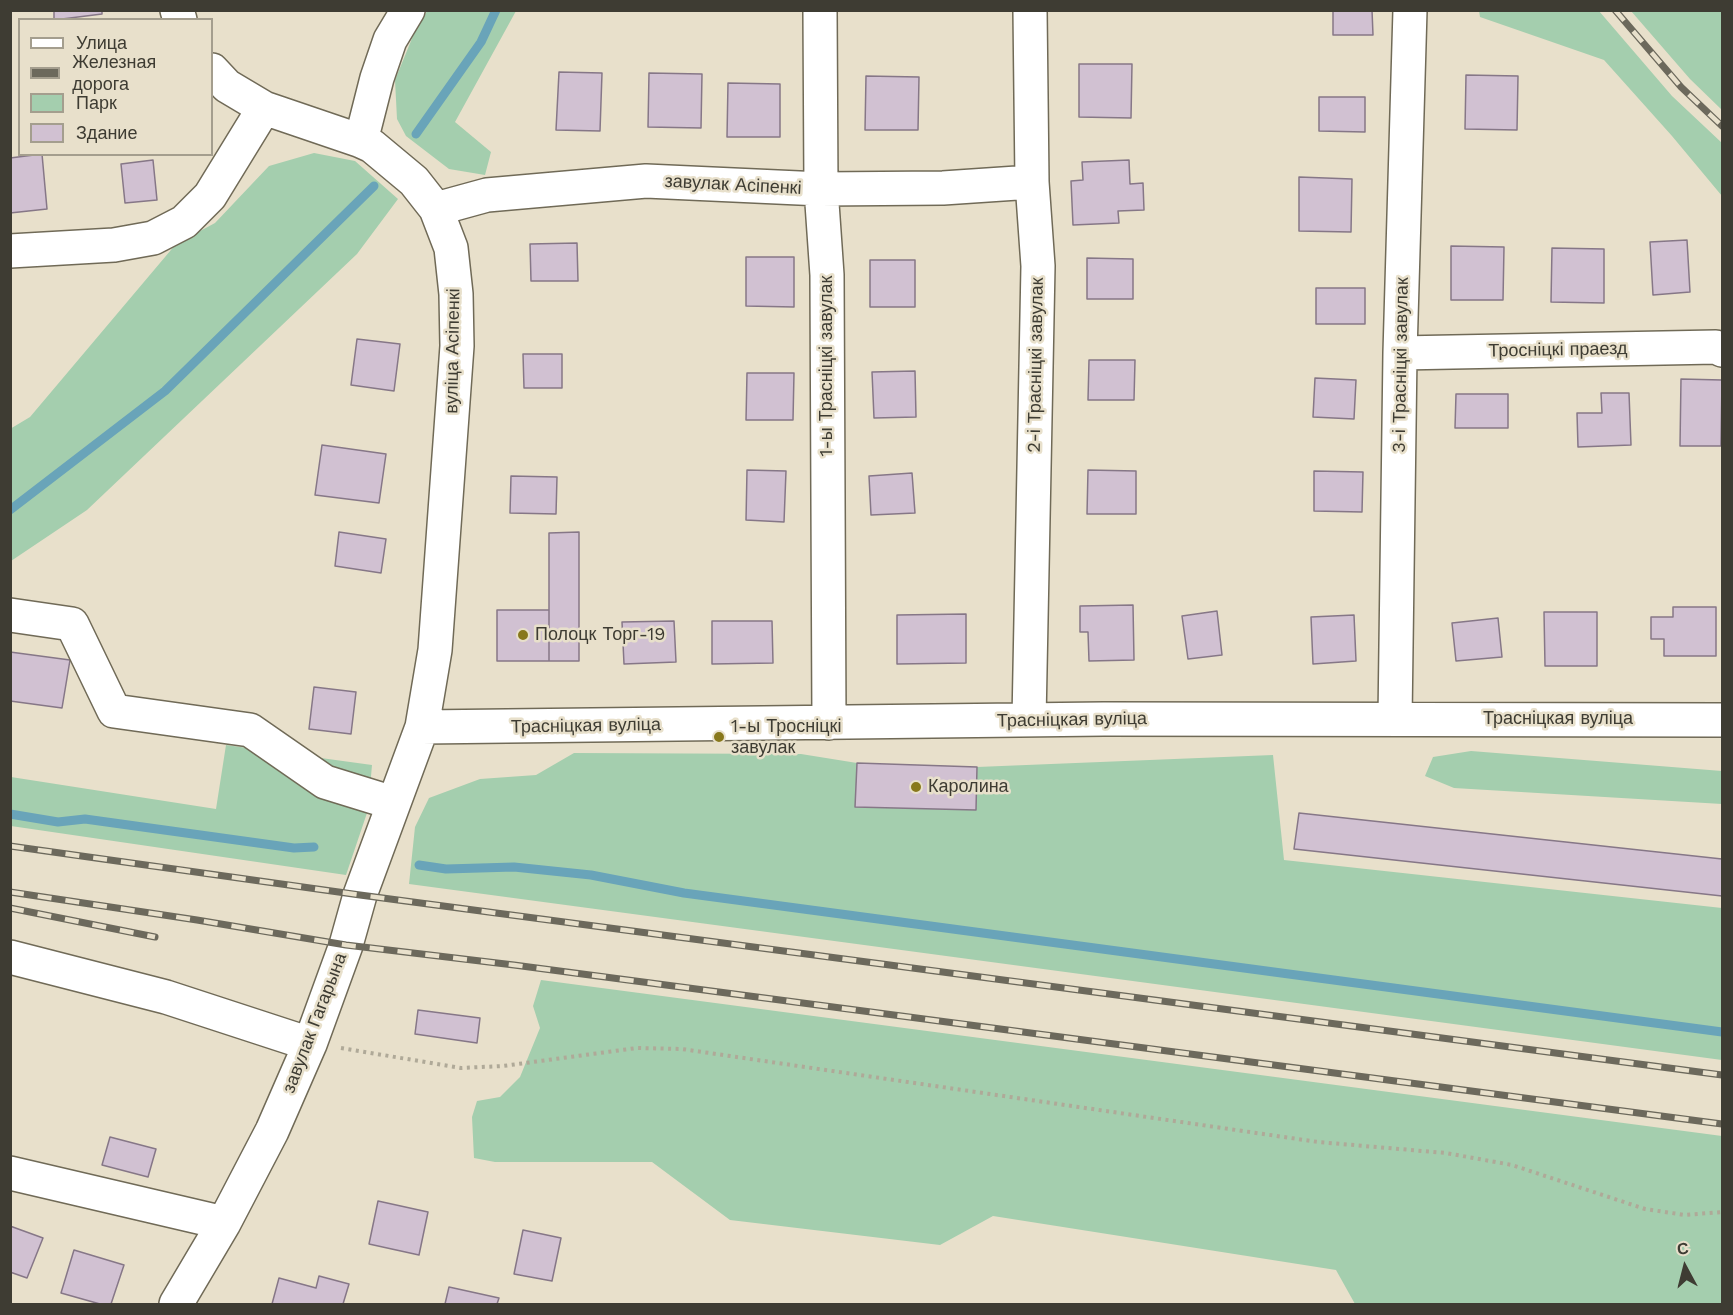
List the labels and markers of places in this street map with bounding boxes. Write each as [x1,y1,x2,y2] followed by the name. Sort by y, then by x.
[535,624,665,646] place label: Полоцк Торг-19
[516,628,530,642] marker: Полоцк Торг-19
[731,716,841,758] place label: 1-ы Тросніцкі завулак
[712,730,726,744] marker: 1-ы Тросніцкі завулак
[928,776,1009,798] place label: Каролина
[909,780,923,794] marker: Каролина

